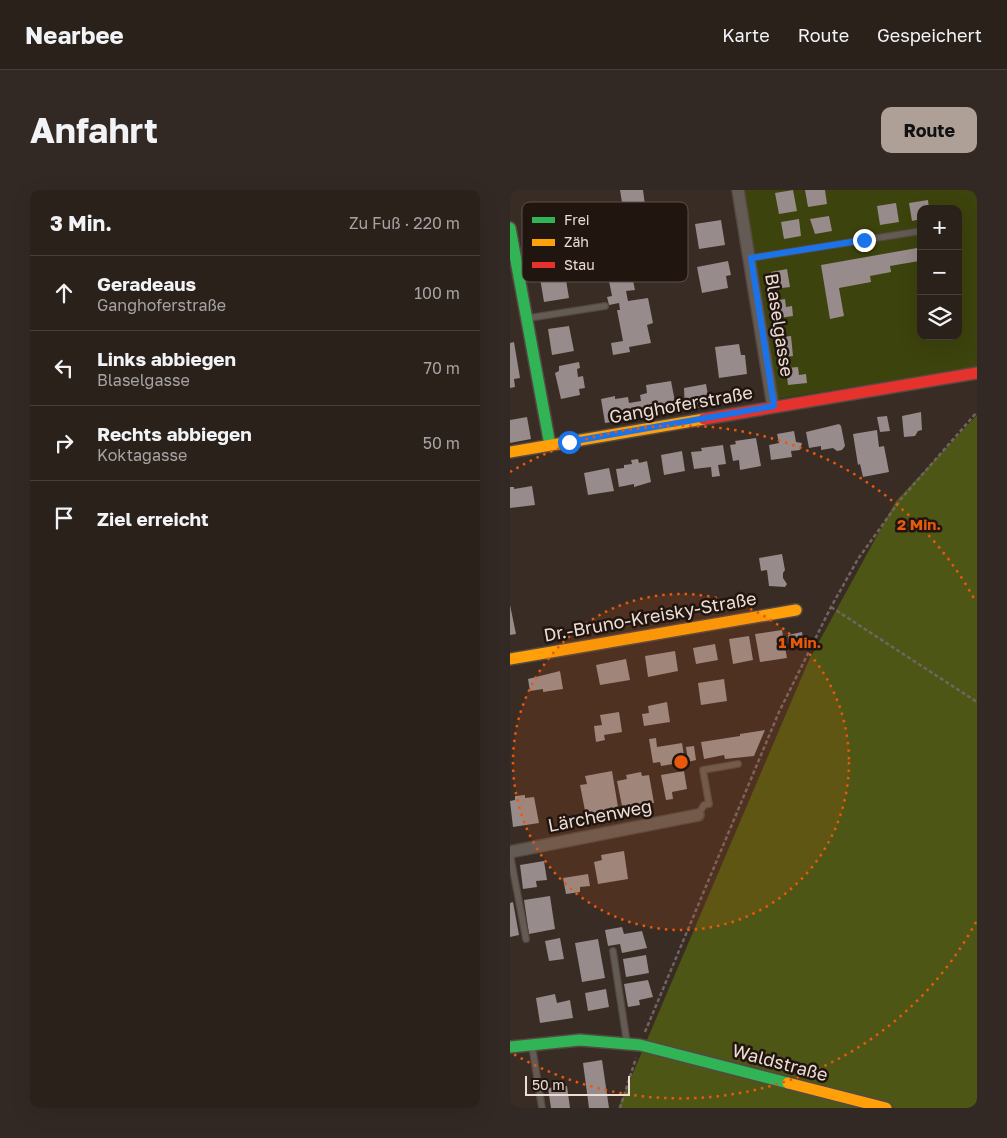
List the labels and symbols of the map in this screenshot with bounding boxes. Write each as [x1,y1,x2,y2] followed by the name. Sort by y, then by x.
[522,202,688,282] legend
[564,211,590,228] text: Frei
[853,229,876,252] route end
[564,233,589,250] text: Zäh
[564,256,595,273] text: Stau
[761,272,799,378] street label: Blaselgasse
[607,381,754,427] street label: Ganghoferstraße
[558,431,581,454] route start
[897,515,941,533] text: 2 Min.
[542,586,758,646] street label: Dr.-Bruno-Kreisky-Straße
[779,633,821,651] text: 1 Min.
[672,753,690,771] centre of rings
[546,794,654,836] street label: Lärchenweg
[730,1039,830,1085] street label: Waldstraße
[525,1073,630,1096] scale bar

